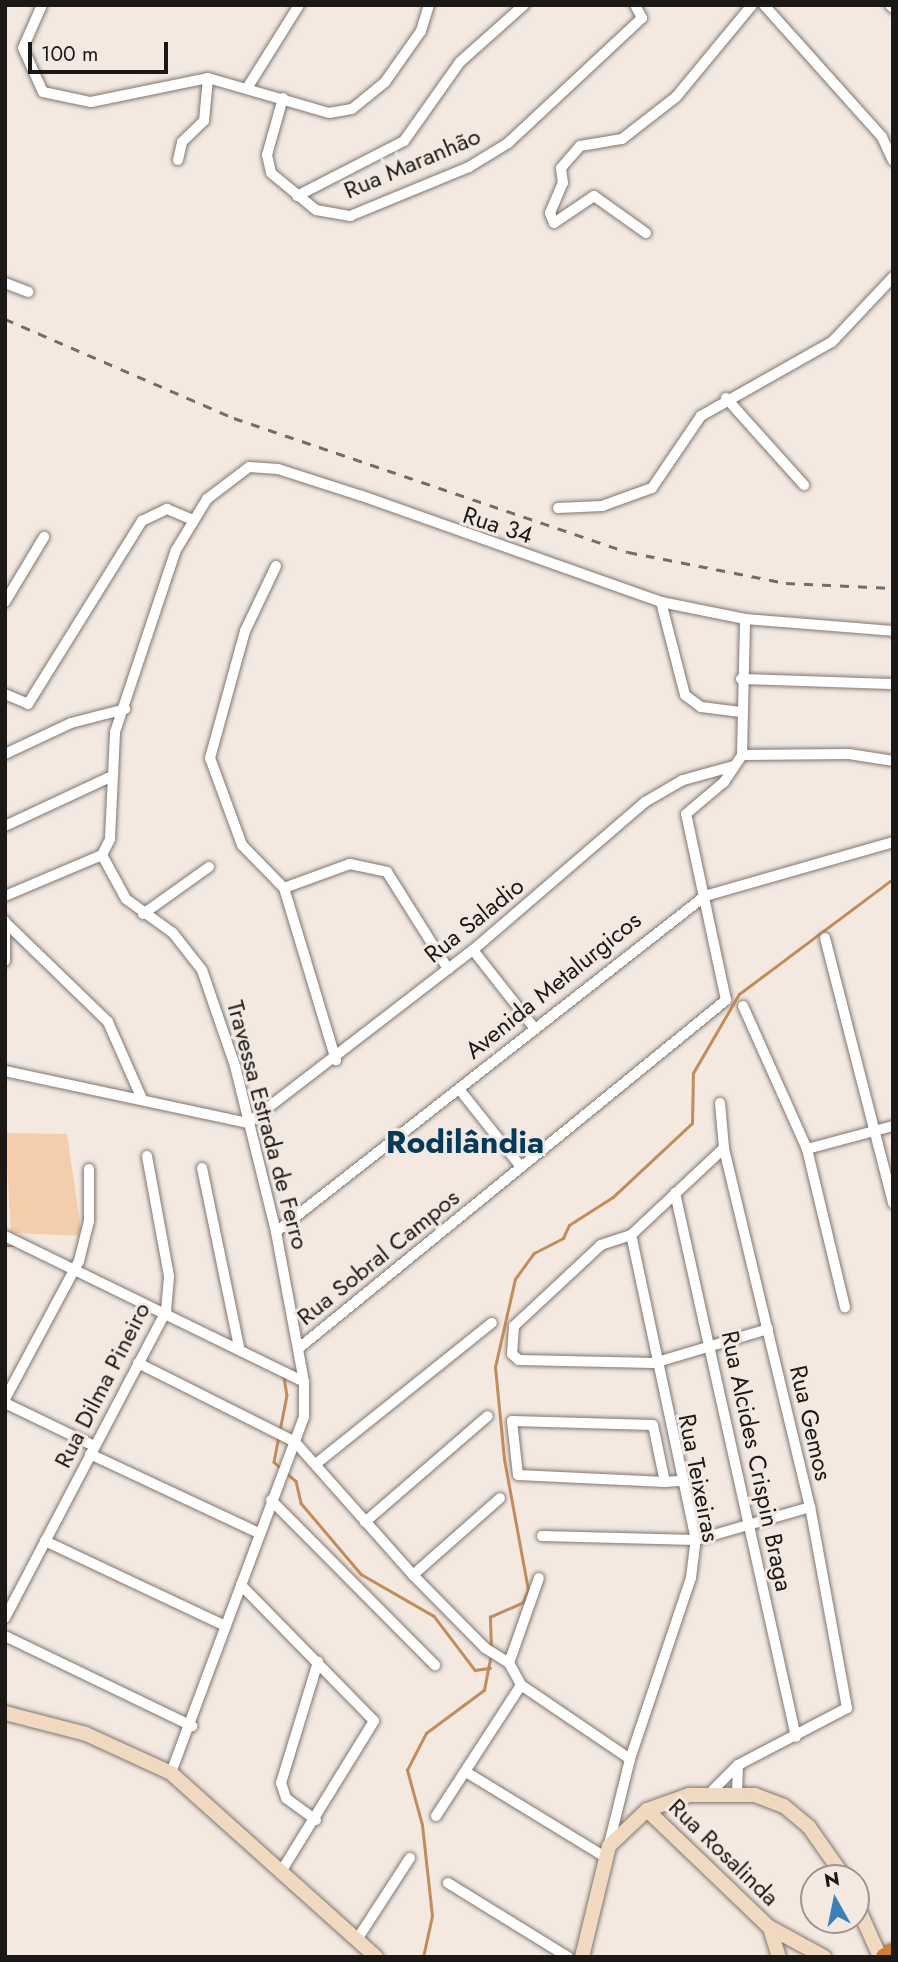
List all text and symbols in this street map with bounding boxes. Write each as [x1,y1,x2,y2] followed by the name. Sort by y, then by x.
[32,28,172,72] scale bar
[41,39,98,69] text: 100 m
[339,121,485,205] street label: Rua Maranhão
[459,500,537,550] street label: Rua 34
[418,871,530,969] street label: Rua Saladio
[459,905,647,1065] street label: Avenida Metalurgicos
[221,997,315,1253] street label: Travessa Estrada de Ferro
[386,1123,544,1161] district label: Rodilândia
[291,1183,465,1331] street label: Rua Sobral Campos
[48,1297,156,1473] street label: Rua Dilma Pineiro
[715,1328,799,1594] street label: Rua Alcides Crispin Braga
[784,1363,838,1483] street label: Rua Gemos
[672,1411,726,1545] street label: Rua Teixeiras
[663,1792,785,1912] street label: Rua Rosalinda
[800,1864,870,1934] north arrow
[822,1865,842,1894] text: N

